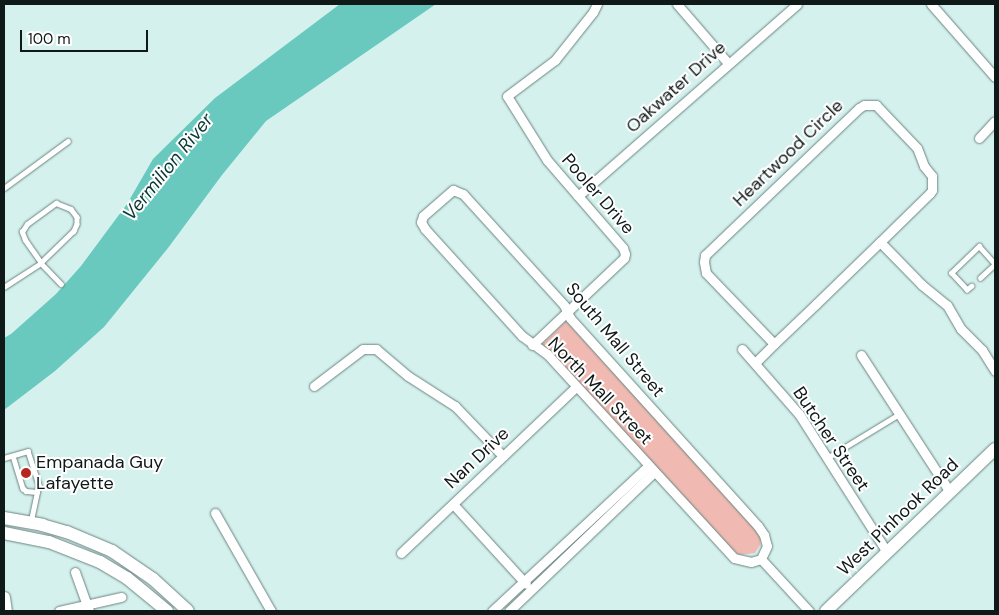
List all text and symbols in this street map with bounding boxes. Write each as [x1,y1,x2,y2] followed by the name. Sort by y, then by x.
[22,20,150,52] scale bar
[28,29,71,49] text: 100 m
[622,37,730,137] street label: Oakwater Drive
[728,95,848,211] street label: Heartwood Circle
[118,109,218,225] water label: Vermilion River
[557,149,639,239] street label: Pooler Drive
[561,279,669,401] street label: South Mall Street
[543,333,657,449] street label: North Mall Street
[788,383,874,495] street label: Butcher Street
[440,423,514,493] street label: Nan Drive
[36,452,163,494] place label: Empanada Guy Lafayette
[833,454,963,580] street label: West Pinhook Road
[20,467,32,479] marker: Empanada Guy Lafayette

